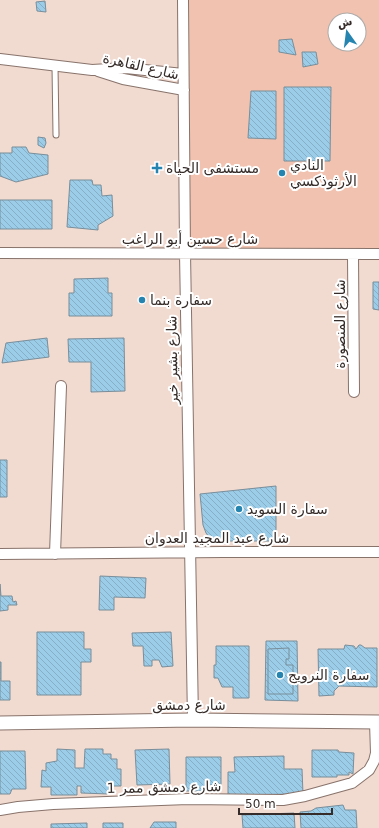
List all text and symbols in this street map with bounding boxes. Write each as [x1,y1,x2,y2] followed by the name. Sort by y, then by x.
[327,12,367,52] north arrow
[336,15,354,31] text: ش
[101,49,181,83] street label: شارع القاهرة
[290,157,357,190] place label: النادي الأرثوذكسي
[166,160,259,176] place label: مستشفى الحياة
[151,162,163,174] marker: مستشفى الحياة
[277,168,287,178] marker: النادي الأرثوذكسي
[122,230,258,248] street label: شارع حسين أبو الراغب
[332,279,349,369] street label: شارع المنصورة
[150,292,212,309] place label: سفارة بنما
[137,295,147,305] marker: سفارة بنما
[163,315,182,406] street label: شارع بشير خير
[247,501,328,518] place label: سفارة السويد
[234,504,244,514] marker: سفارة السويد
[145,530,289,547] street label: شارع عبد المجيد العدوان
[288,667,369,684] place label: سفارة النرويج
[275,670,285,680] marker: سفارة النرويج
[152,697,226,714] street label: شارع دمشق
[107,778,221,797] street label: شارع دمشق ممر 1
[239,790,332,816] scale bar
[245,797,276,811] text: 50 m

